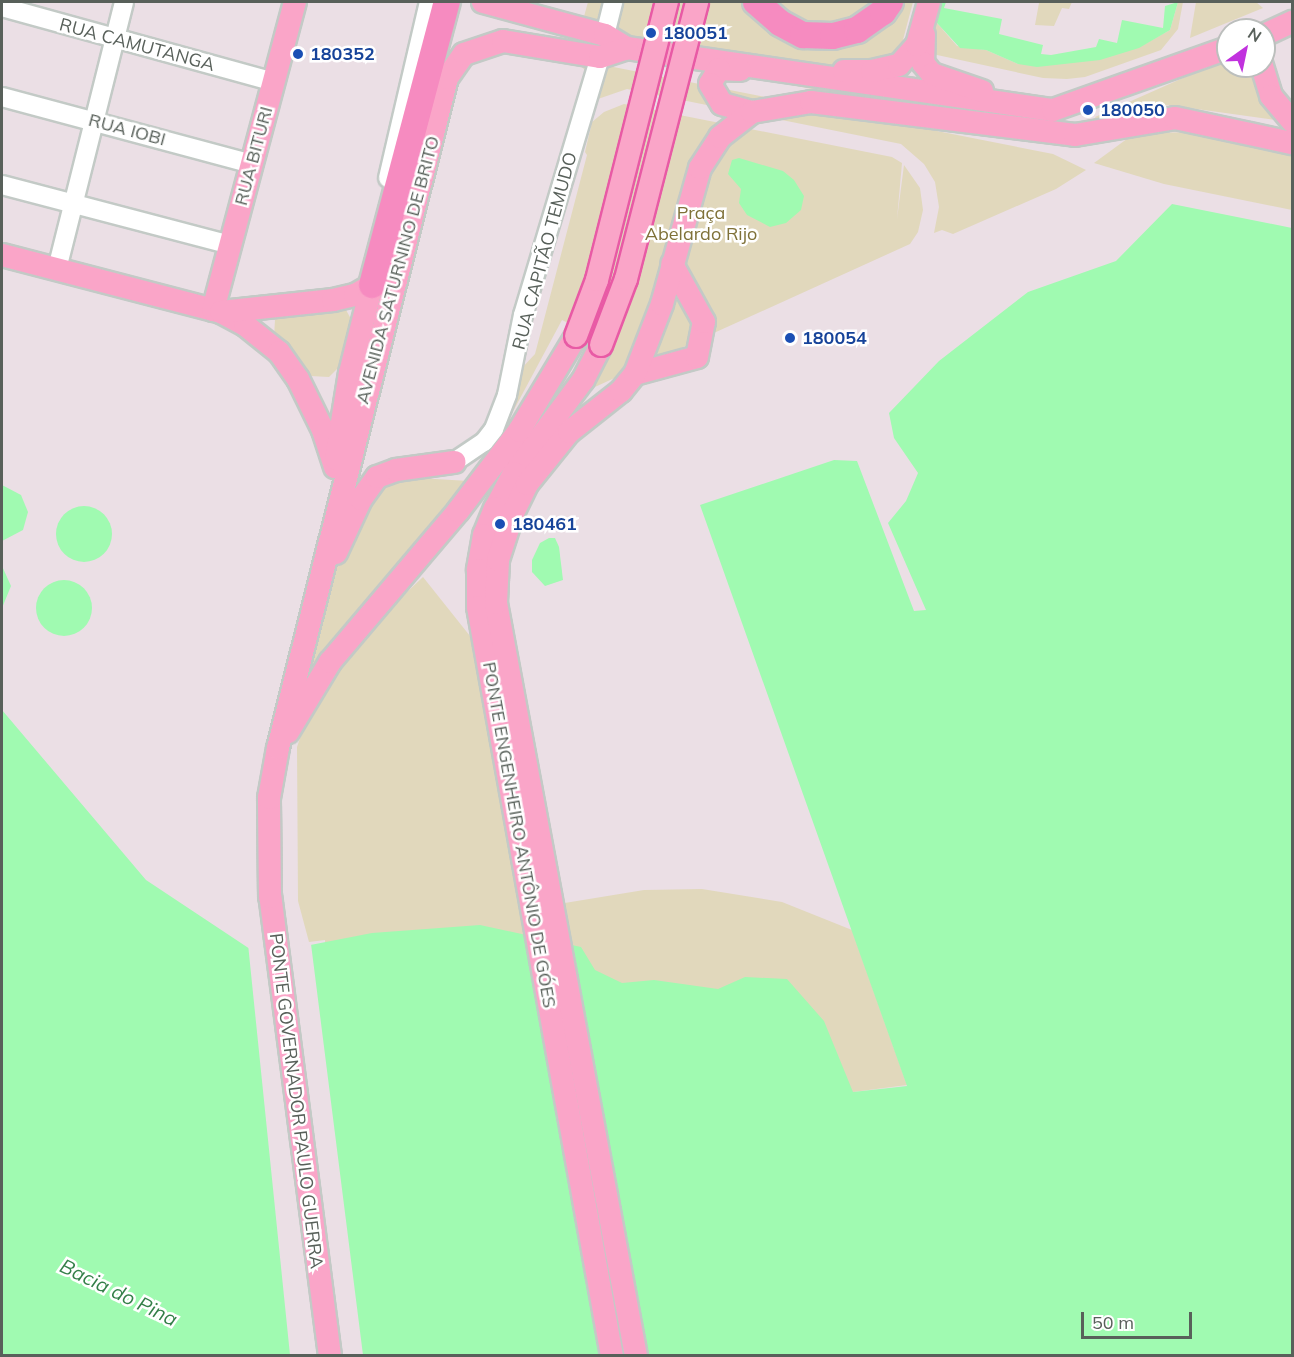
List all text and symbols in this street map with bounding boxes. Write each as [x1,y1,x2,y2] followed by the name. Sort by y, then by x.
[57,14,217,76] street label: RUA CAMUTANGA
[1216,18,1276,78] north arrow
[663,22,728,44] place label: 180051
[1244,23,1265,46] text: N
[644,26,658,40] marker: 180051
[310,43,375,65] place label: 180352
[291,47,305,61] marker: 180352
[1100,99,1165,121] place label: 180050
[1081,103,1095,117] marker: 180050
[230,104,278,208] street label: RUA BITURI
[86,109,168,151] street label: RUA IOBI
[352,134,444,406] street label: AVENIDA SATURNINO DE BRITO
[508,150,582,352] street label: RUA CAPITÃO TEMUDO
[645,203,757,246] park label: Praça Abelardo Rijo
[802,327,867,349] place label: 180054
[783,331,797,345] marker: 180054
[512,513,577,535] place label: 180461
[493,517,507,531] marker: 180461
[478,660,560,1010] street label: PONTE ENGENHEIRO ANTÔNIO DE GÓES
[265,932,327,1270] street label: PONTE GOVERNADOR PAULO GUERRA
[56,1253,182,1331] water label: Bacia do Pina
[1084,1300,1195,1338] scale bar
[1092,1311,1134,1334] text: 50 m

